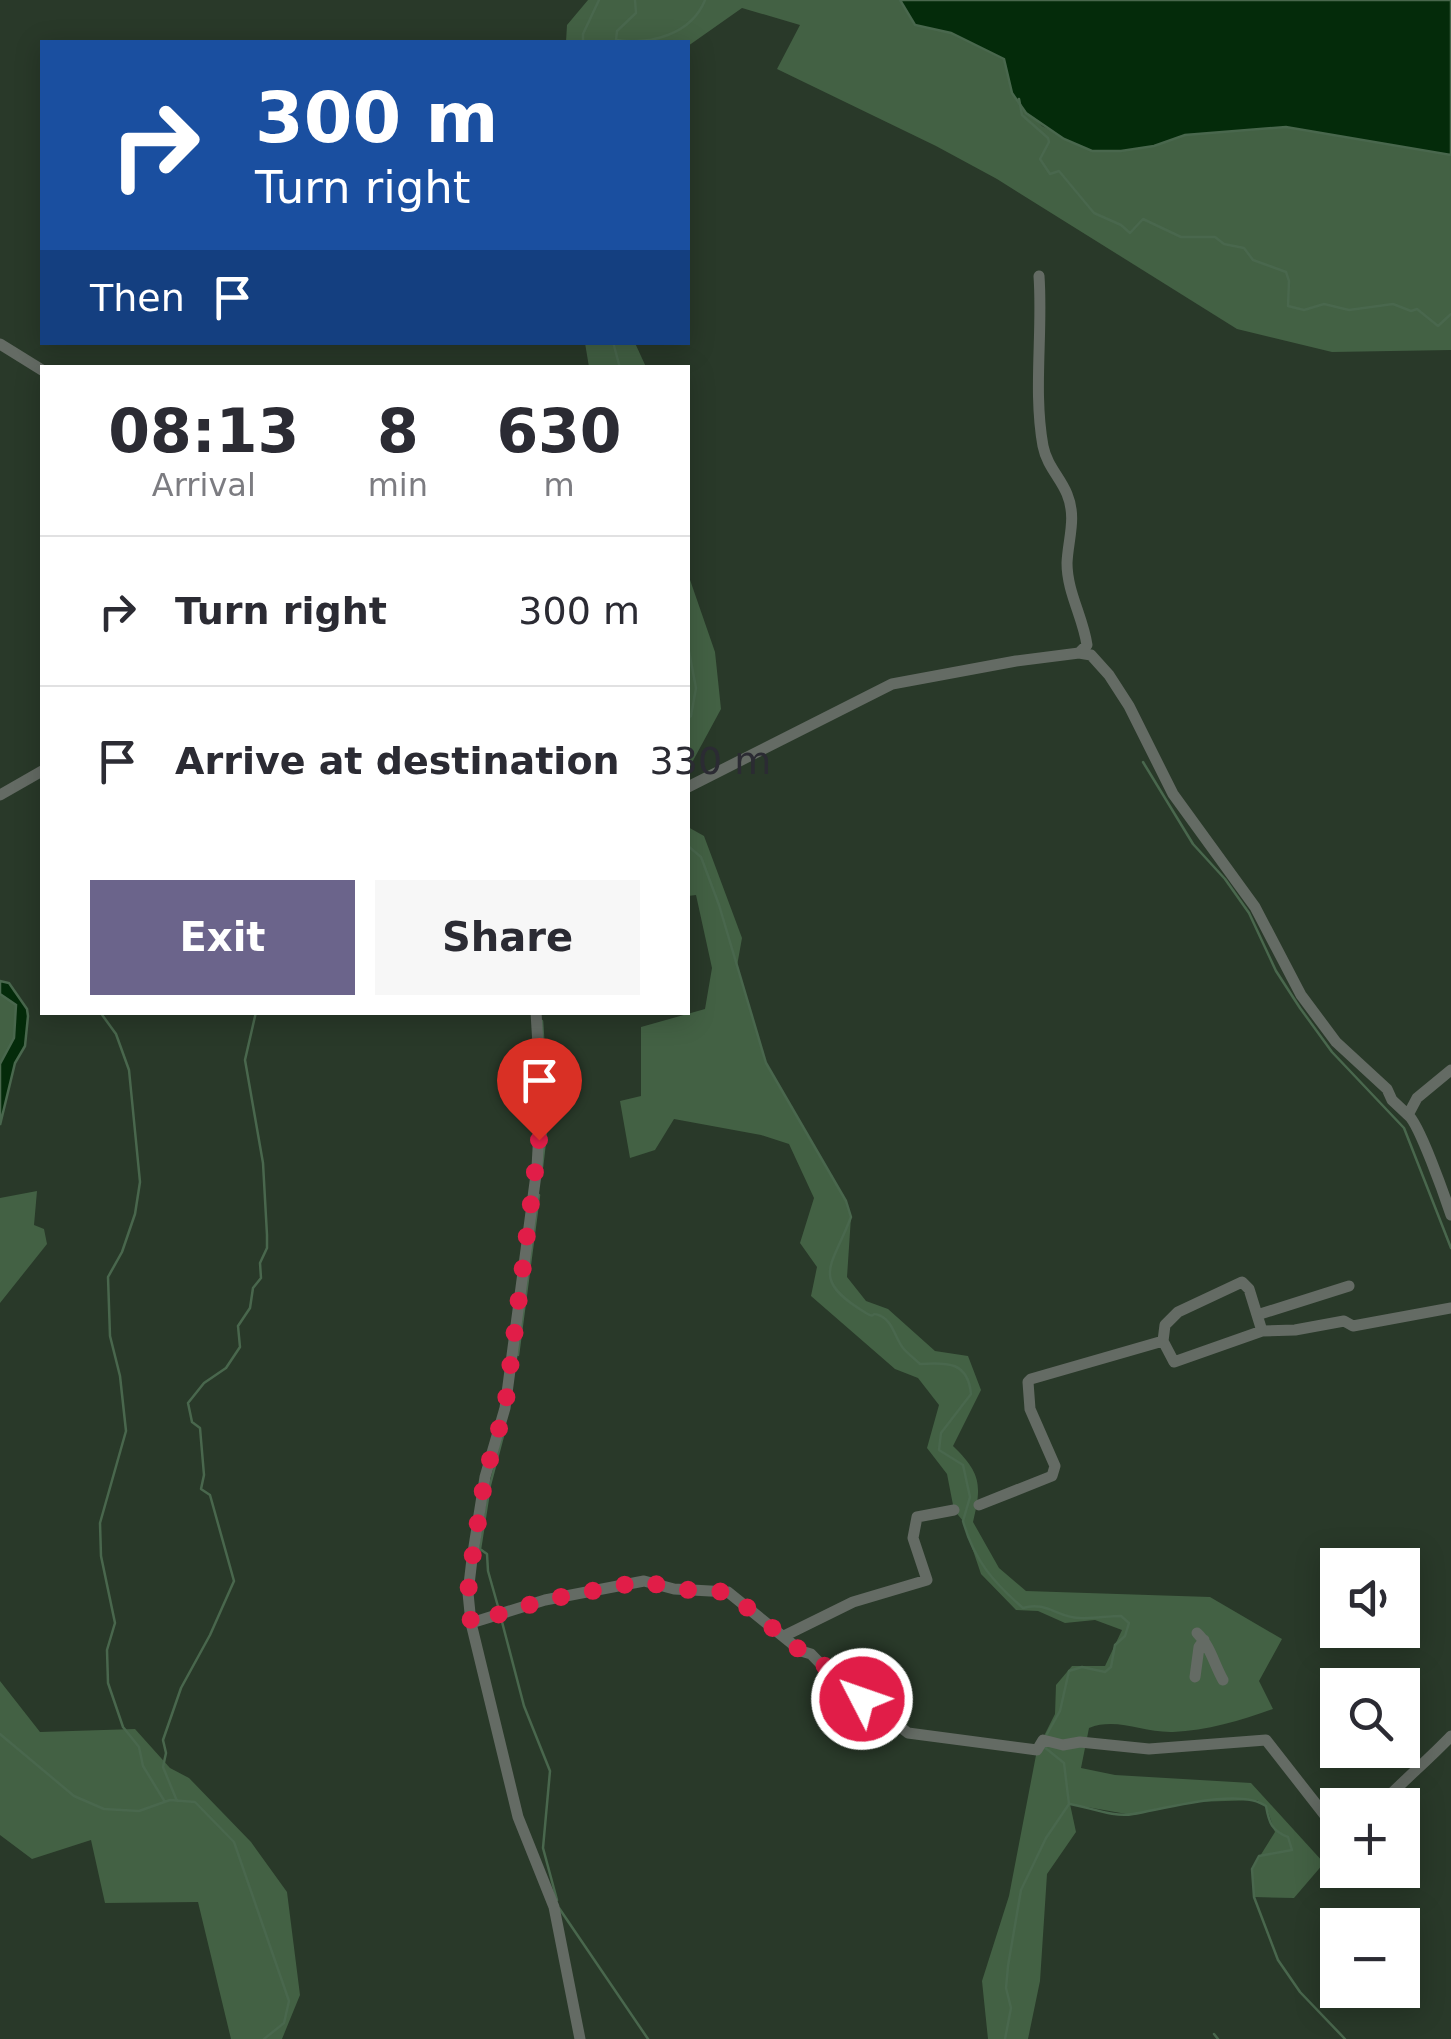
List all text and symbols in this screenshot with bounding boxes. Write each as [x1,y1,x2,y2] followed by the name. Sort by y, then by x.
[255,77,498,159] text: 300 m
[90,80,220,210] icon: right
[255,161,470,214] text: Turn right
[205,270,260,325] icon: arrive
[90,276,185,320] text: Then
[108,396,299,466] text: 08:13
[377,396,419,466] text: 8
[496,396,622,466] text: 630
[152,466,256,504] text: Arrival
[368,466,428,504] text: min
[543,466,575,504] text: m
[90,584,145,639] icon: right
[175,589,387,633] text: Turn right
[518,589,640,633] text: 300 m
[90,734,145,789] icon: arrive
[175,739,620,783] text: Arrive at destination
[650,739,771,783] text: 330 m
[90,880,355,995] button: Exit
[375,880,640,995] button: Share
[497,1038,582,1141] pin
[512,1053,567,1108] icon: arrive
[1320,1548,1420,2008] map controls
[1320,1548,1420,1648] button: sound
[810,1647,914,1751] position arrow
[1320,1668,1420,1768] button: search
[1320,1788,1420,1888] button: +
[1320,1908,1420,2008] button: −

